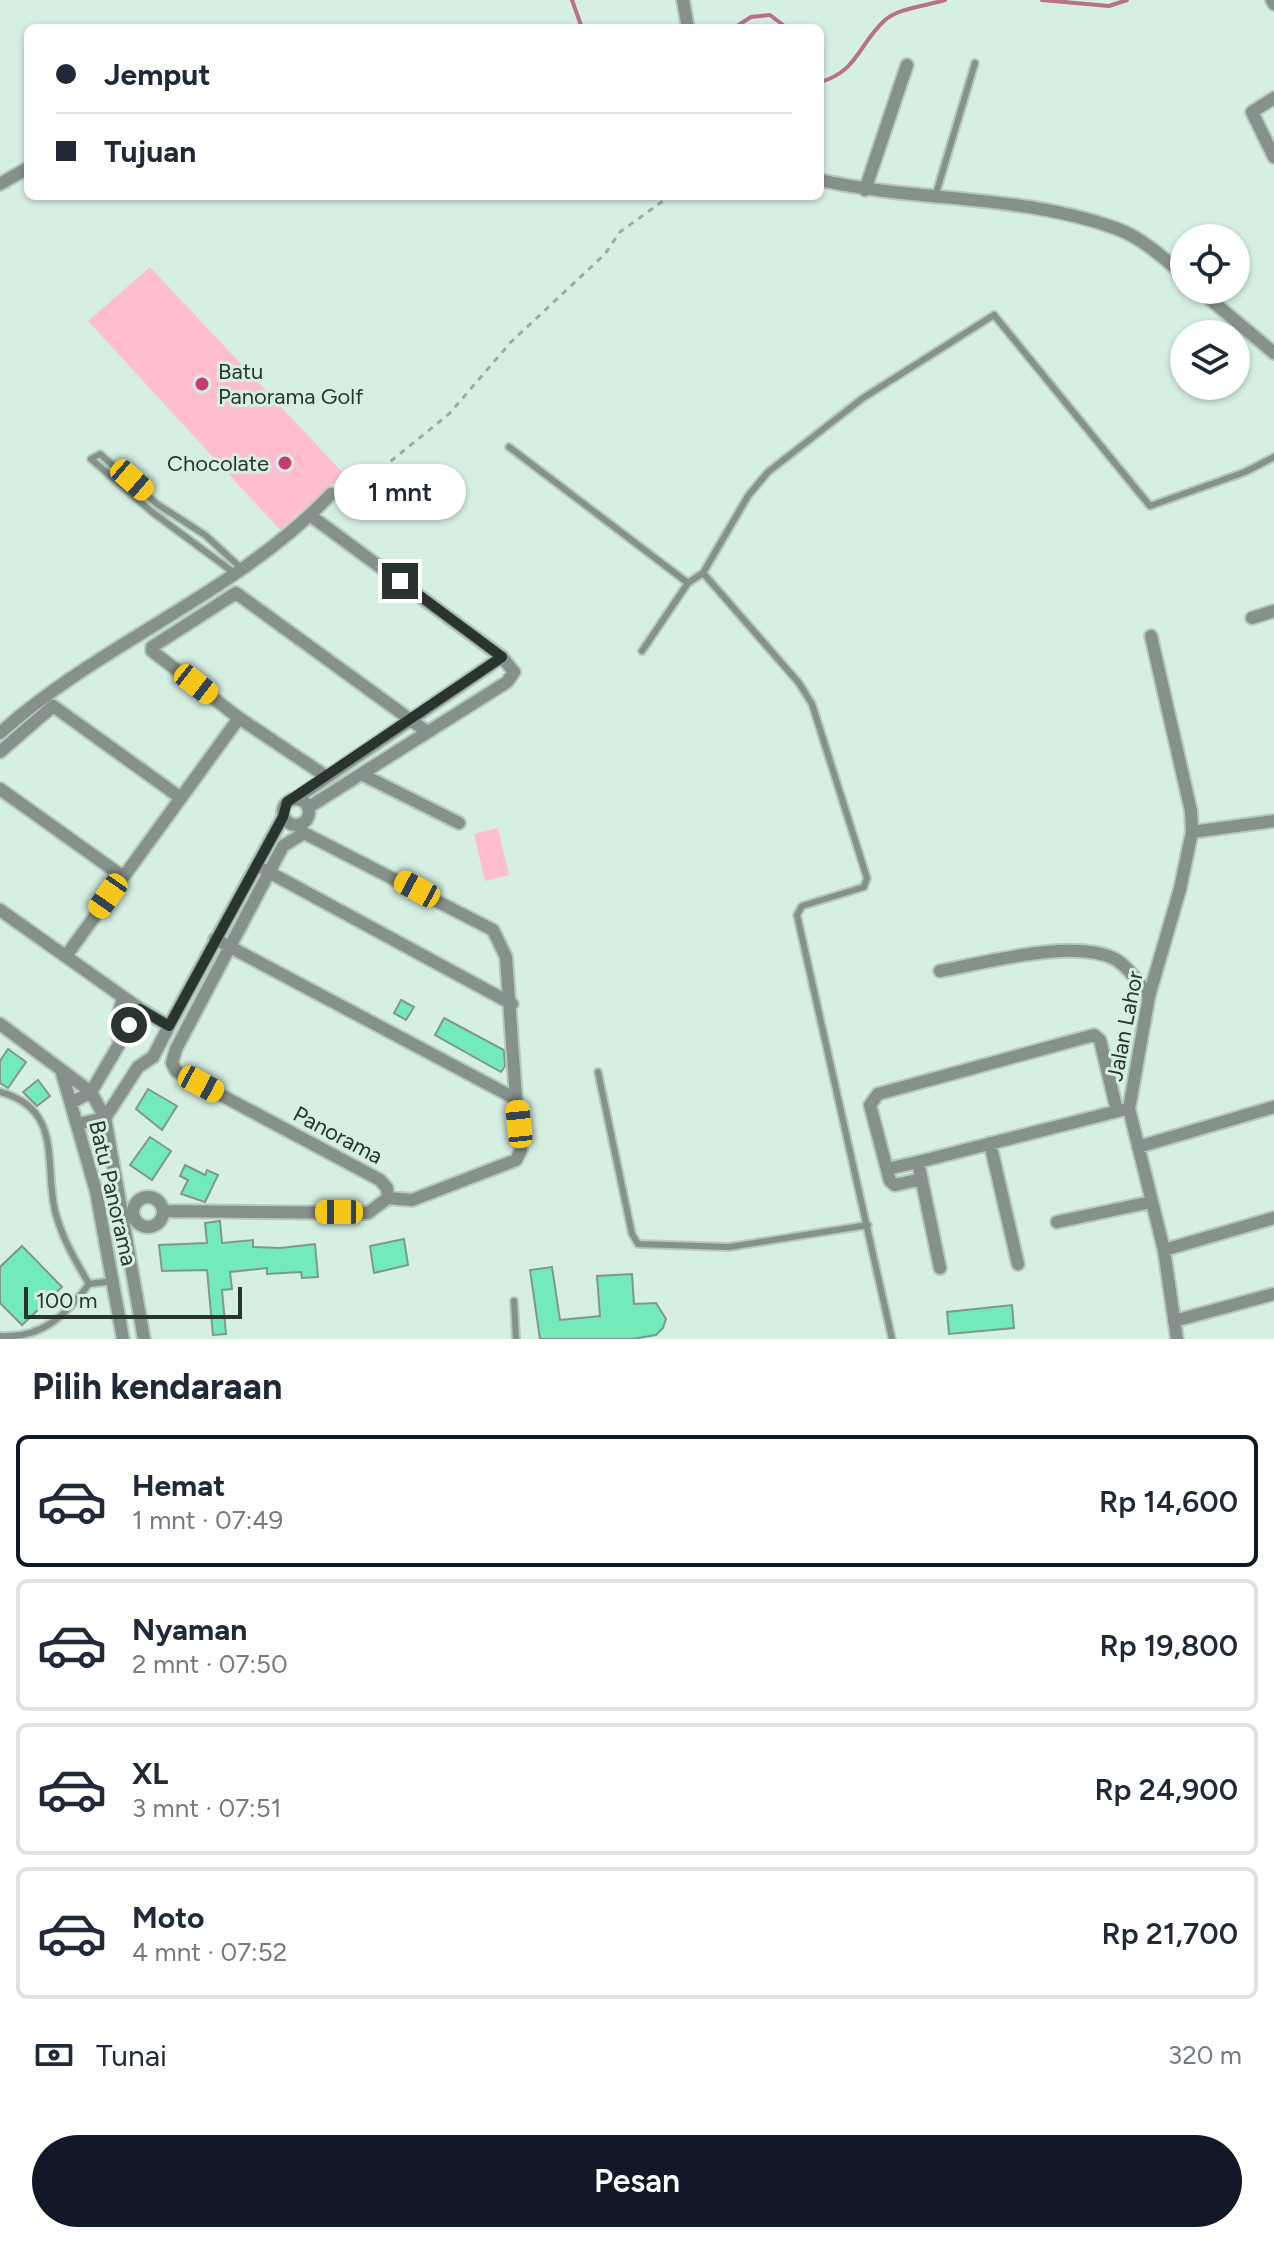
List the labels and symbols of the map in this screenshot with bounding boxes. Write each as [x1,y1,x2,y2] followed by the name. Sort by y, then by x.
[218,358,364,410] place label: Batu Panorama Golf
[193,375,211,393] marker: Batu Panorama Golf
[167,450,269,477] place label: Chocolate
[276,454,294,472] marker: Chocolate
[106,455,158,505] car
[334,465,466,521] callout: 1 mnt
[382,563,418,599] route end
[170,660,222,708] car
[390,867,444,911] car
[84,869,132,923] car
[1101,968,1149,1083] street label: Jalan Lahor
[111,1007,147,1043] route start
[174,1062,228,1106] car
[505,1099,533,1149] car
[289,1100,387,1170] street label: Panorama
[83,1118,143,1268] street label: Batu Panorama
[315,1200,363,1224] car
[24,1283,242,1319] scale bar

